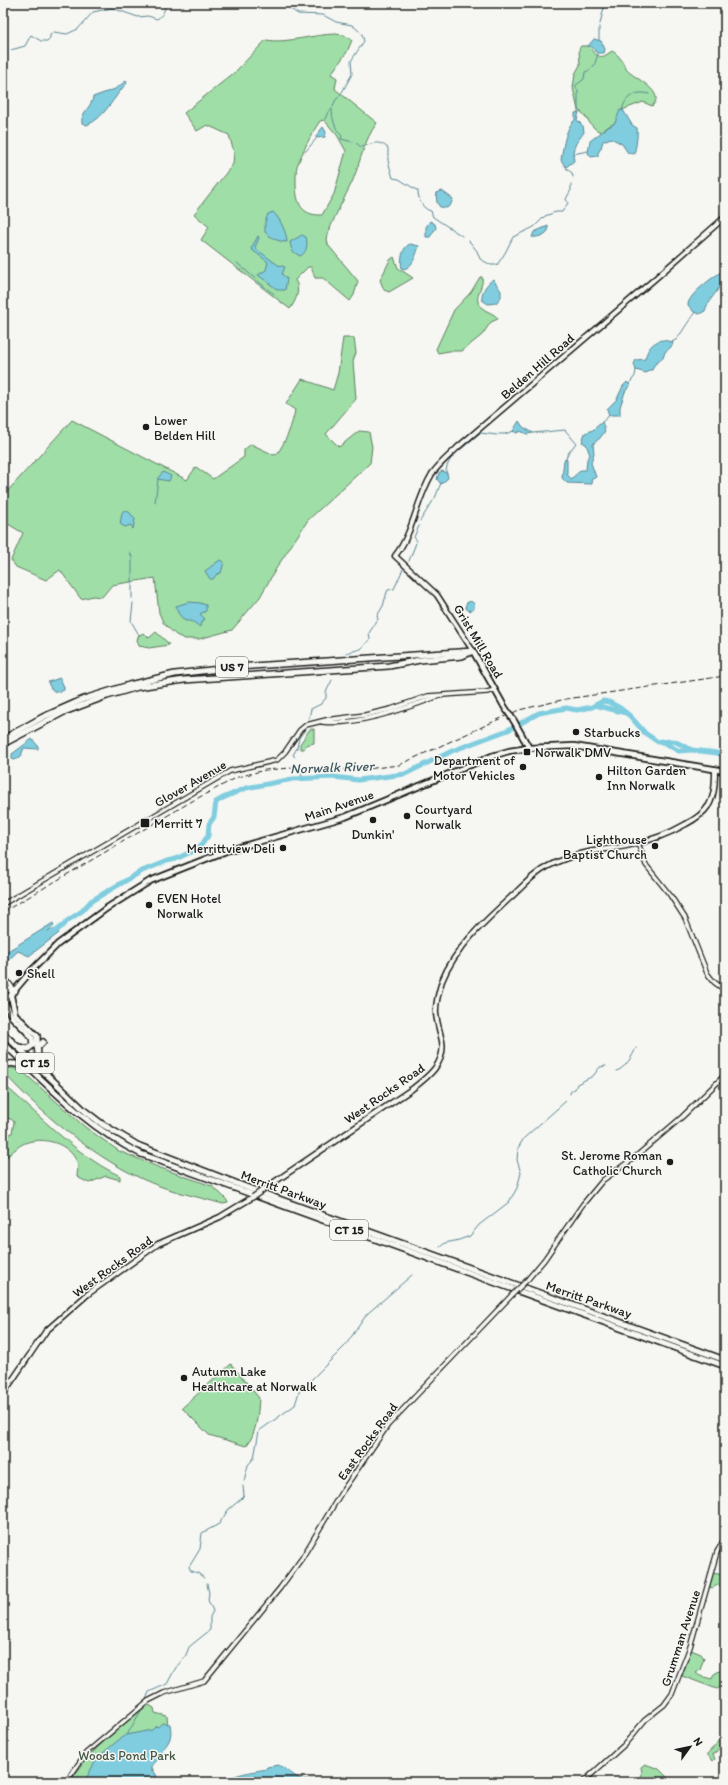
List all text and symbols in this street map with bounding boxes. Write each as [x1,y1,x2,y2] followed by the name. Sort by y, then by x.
[498,330,577,402] street label: Belden Hill Road
[154,413,216,443] place label: Lower Belden Hill
[141,422,151,432] marker: Lower Belden Hill
[451,602,507,681] street label: Grist Mill Road
[216,657,248,677] road number: US 7
[584,725,640,740] place label: Starbucks
[571,727,581,737] marker: Starbucks
[535,745,611,760] place label: Norwalk DMV
[522,747,532,757] marker: Norwalk DMV
[433,753,515,783] place label: Department of Motor Vehicles
[152,757,229,810] street label: Glover Avenue
[290,757,376,777] water label: Norwalk River
[518,762,528,772] marker: Department of Motor Vehicles
[607,763,687,793] place label: Hilton Garden Inn Norwalk
[594,772,604,782] marker: Hilton Garden Inn Norwalk
[303,787,376,824] street label: Main Avenue
[415,802,472,832] place label: Courtyard Norwalk
[402,811,412,821] marker: Courtyard Norwalk
[368,815,378,825] marker: Dunkin'
[154,816,203,831] place label: Merritt 7
[139,817,151,829] marker: Merritt 7
[352,827,394,842] place label: Dunkin'
[563,832,647,862] place label: Lighthouse Baptist Church
[187,841,275,856] place label: Merrittview Deli
[650,841,660,851] marker: Lighthouse Baptist Church
[278,843,288,853] marker: Merrittview Deli
[157,891,221,921] place label: EVEN Hotel Norwalk
[144,900,154,910] marker: EVEN Hotel Norwalk
[27,966,55,981] place label: Shell
[14,968,24,978] marker: Shell
[16,1053,54,1073] road number: CT 15
[341,1060,428,1127] street label: West Rocks Road
[561,1148,662,1178] place label: St. Jerome Roman Catholic Church
[665,1157,675,1167] marker: St. Jerome Roman Catholic Church
[239,1167,329,1212] street label: Merritt Parkway
[330,1220,368,1240] road number: CT 15
[69,1232,155,1300] street label: West Rocks Road
[544,1278,634,1321] street label: Merritt Parkway
[192,1364,317,1394] place label: Autumn Lake Healthcare at Norwalk
[179,1373,189,1383] marker: Autumn Lake Healthcare at Norwalk
[334,1400,401,1483] street label: East Rocks Road
[658,1588,703,1688] street label: Grumman Avenue
[670,1727,710,1767] north arrow
[690,1735,705,1748] text: N
[78,1748,176,1763] park label: Woods Pond Park

